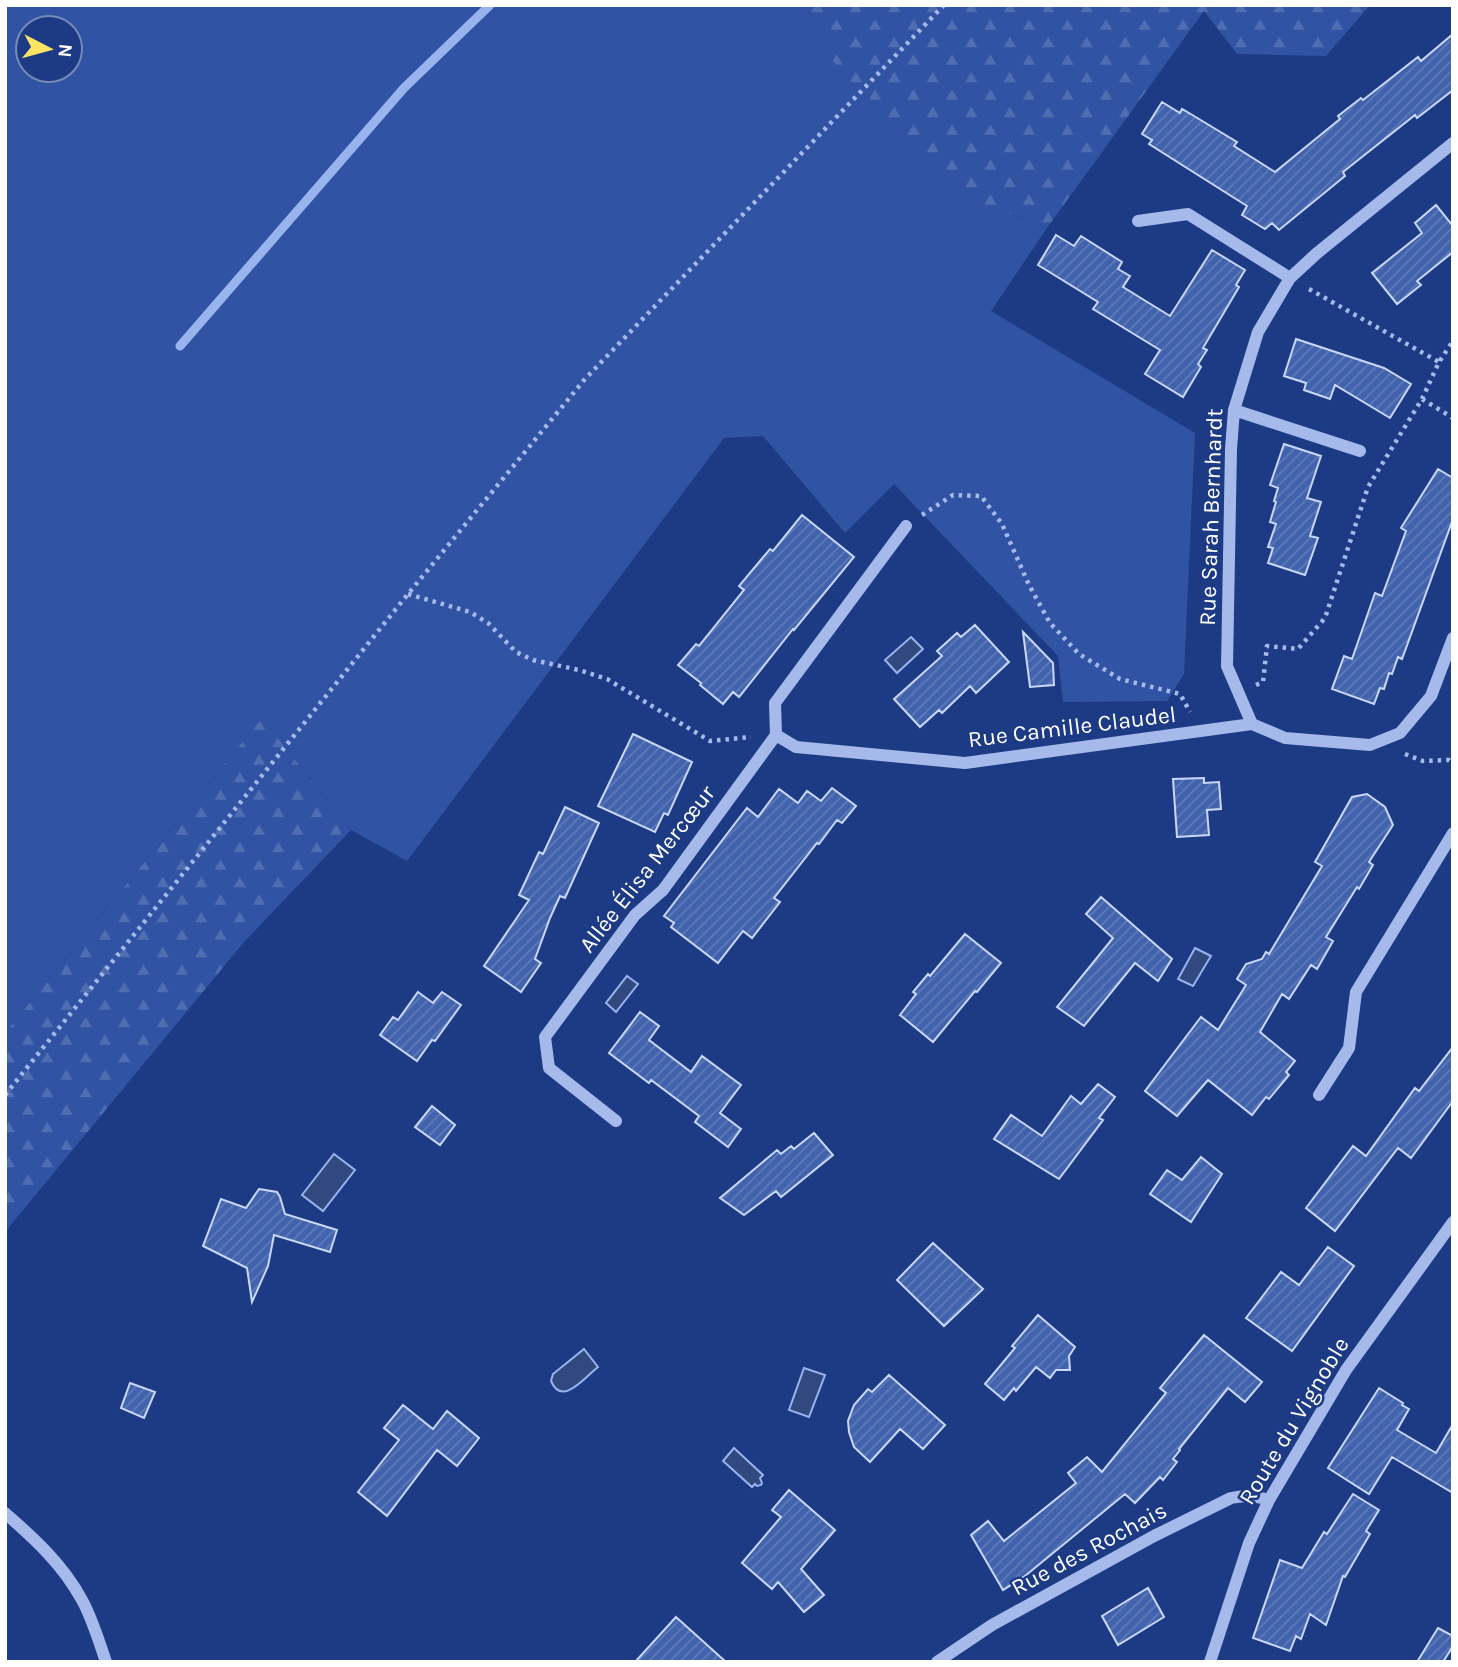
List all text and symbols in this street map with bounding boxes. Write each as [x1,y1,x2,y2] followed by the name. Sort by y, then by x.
[14,14,84,84] north arrow
[53,43,77,59] text: N
[1194,407,1228,626] street label: Rue Sarah Bernhardt
[966,701,1178,753] street label: Rue Camille Claudel
[573,779,721,958] street label: Allée Élisa Mercœur
[1233,1332,1355,1510] street label: Route du Vignoble
[1007,1497,1171,1601] street label: Rue des Rochais

